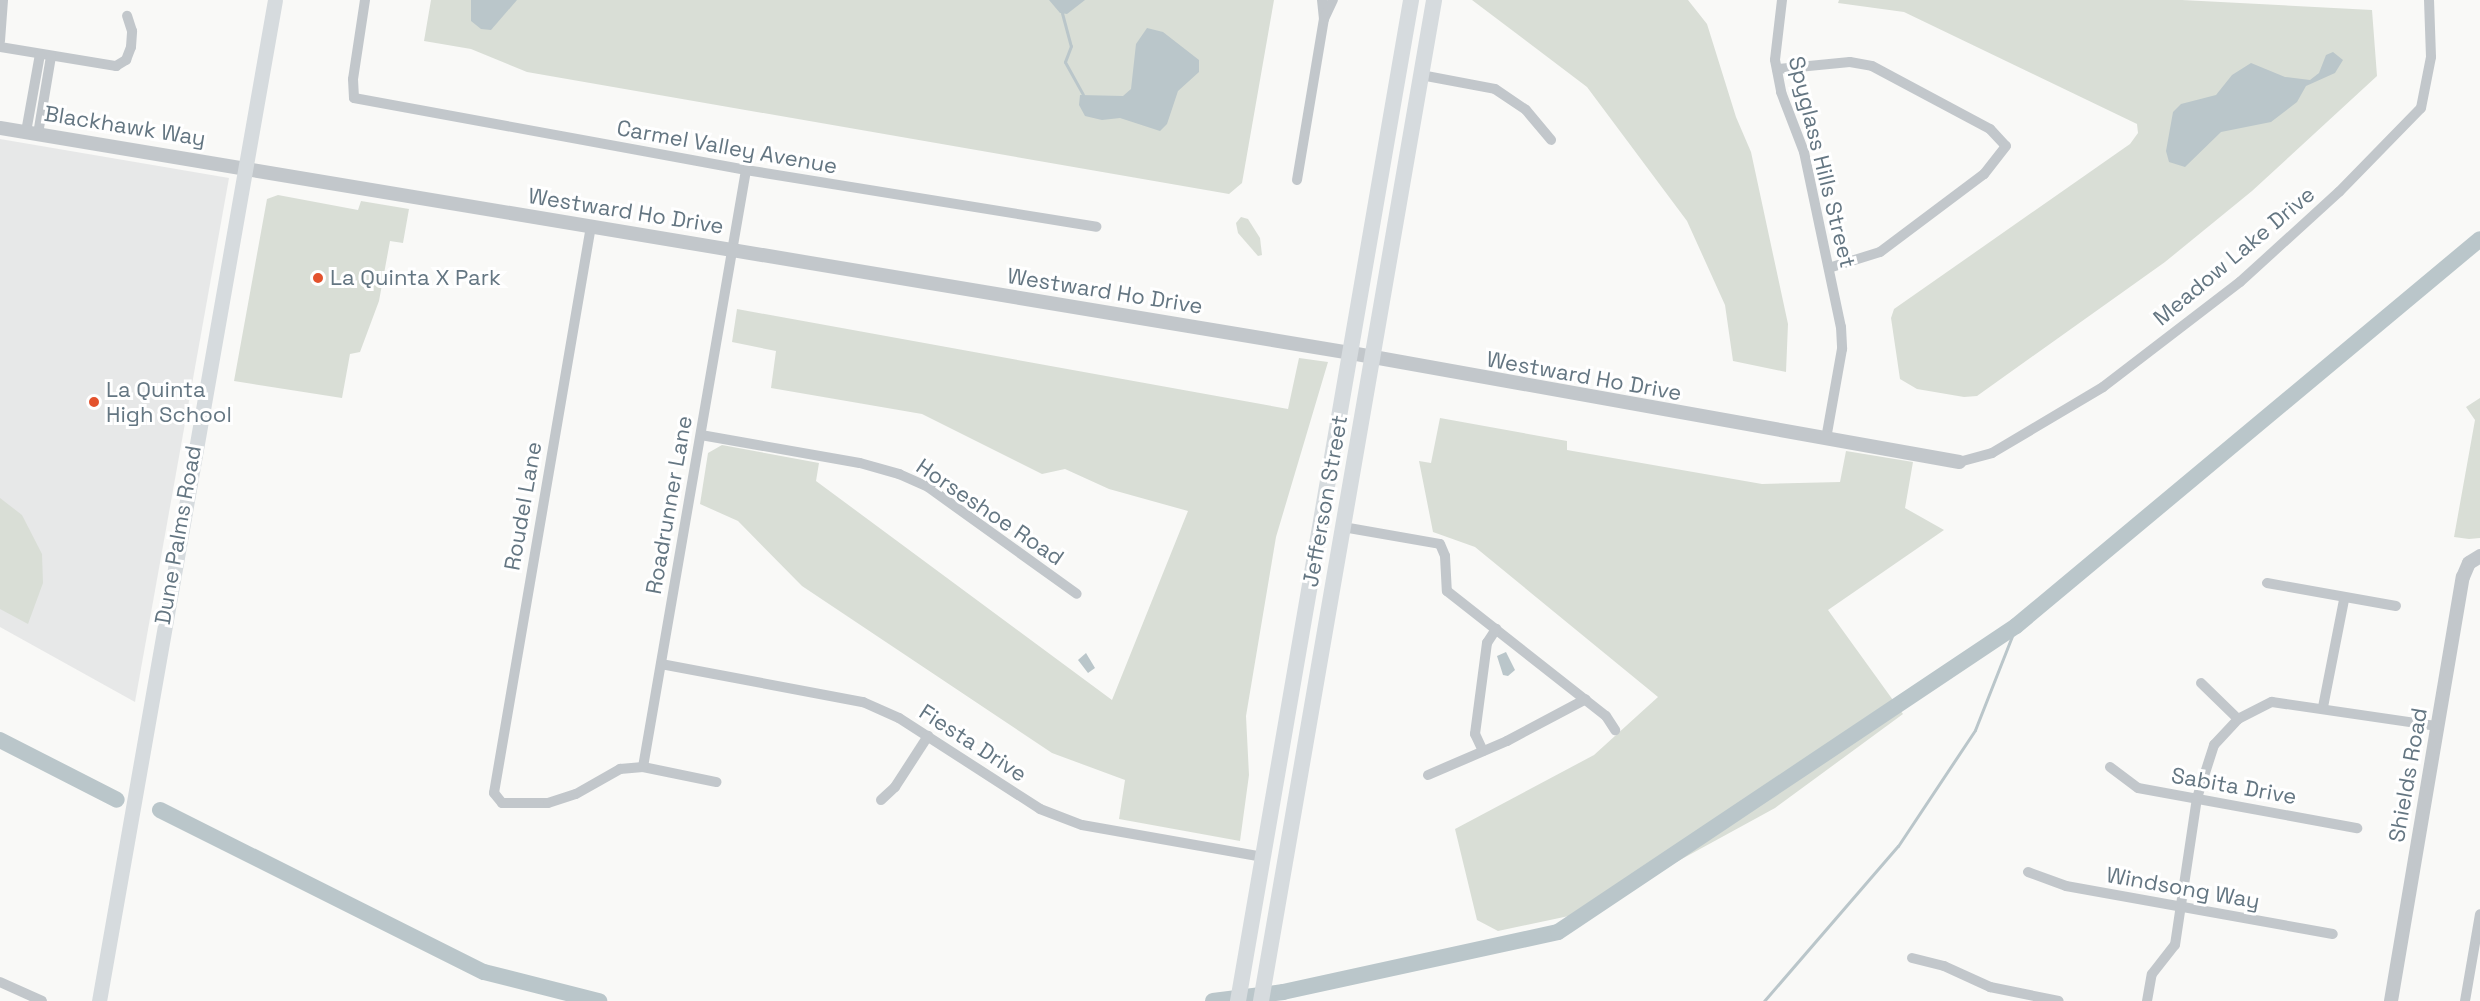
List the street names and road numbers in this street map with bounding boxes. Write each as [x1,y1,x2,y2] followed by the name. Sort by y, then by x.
[1783,53,1861,271] street label: Spyglass Hills Street
[42,100,208,152] street label: Blackhawk Way
[614,115,840,179] street label: Carmel Valley Avenue
[2148,181,2320,331] street label: Meadow Lake Drive
[526,183,726,239] street label: Westward Ho Drive
[1005,263,1205,319] street label: Westward Ho Drive
[1484,346,1684,406] street label: Westward Ho Drive
[1297,413,1353,589] street label: Jefferson Street
[640,414,698,596] street label: Roadrunner Lane
[499,440,547,572] street label: Roudel Lane
[149,443,207,627] street label: Dune Palms Road
[911,453,1069,571] street label: Horseshoe Road
[914,699,1032,787] street label: Fiesta Drive
[2383,706,2433,844] street label: Shields Road
[2169,762,2299,810] street label: Sabita Drive
[2104,861,2262,915] street label: Windsong Way

